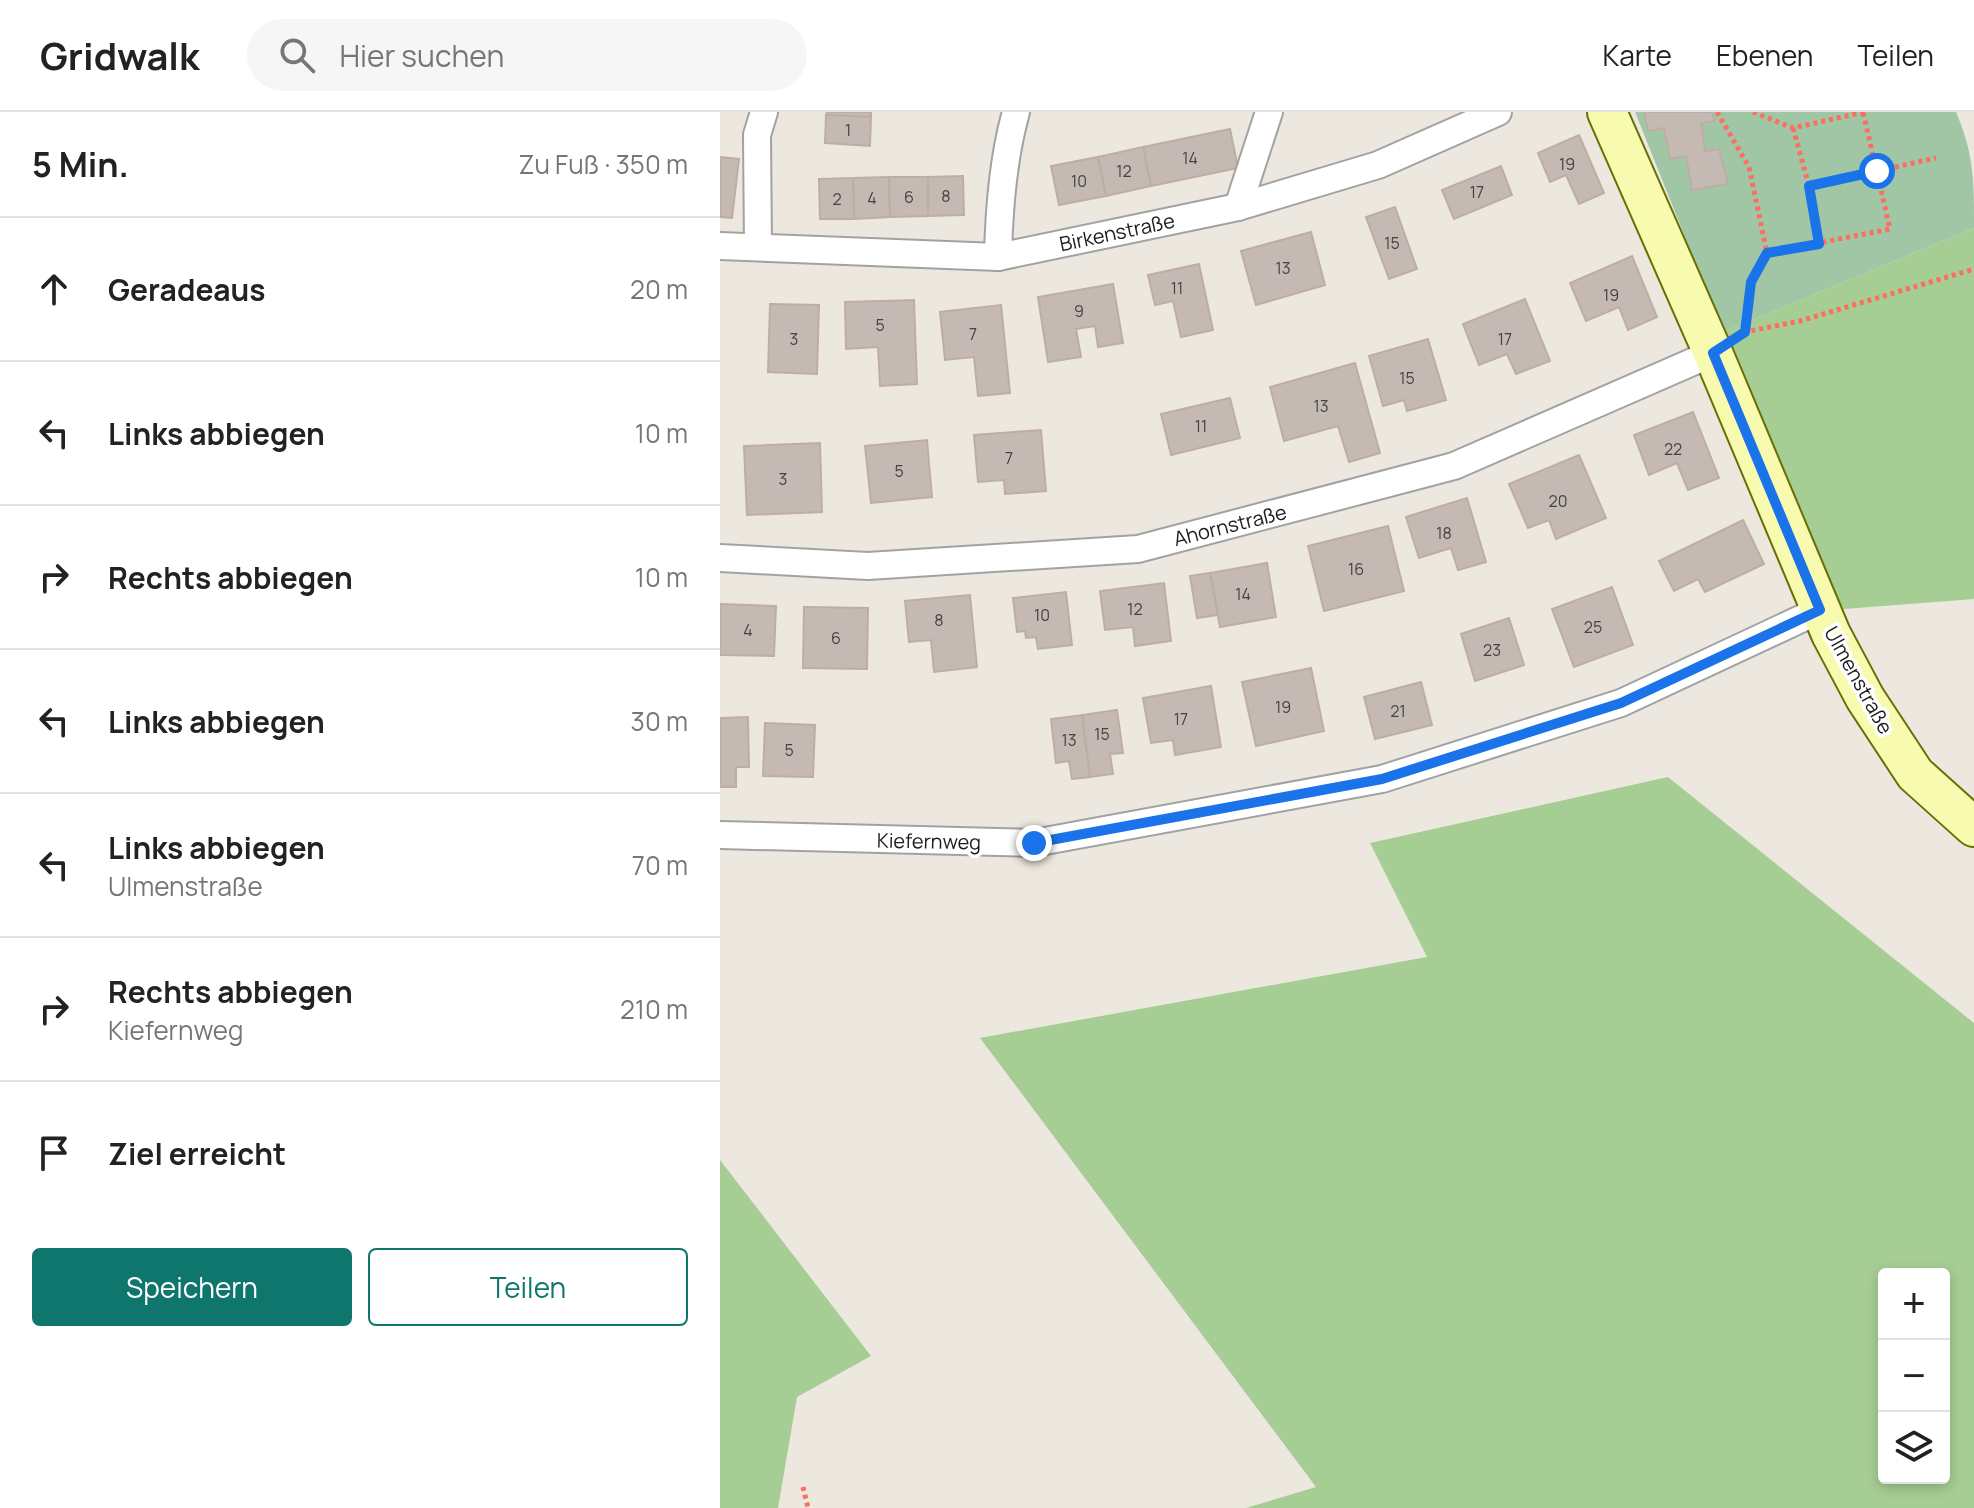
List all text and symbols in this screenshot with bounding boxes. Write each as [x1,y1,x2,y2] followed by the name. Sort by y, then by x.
[247,19,807,91] search box
[40,29,199,81] text: Gridwalk
[275,33,319,77] icon: search
[339,35,504,76] text: Hier suchen
[1603,36,1672,74] text: Karte
[1716,36,1814,74] text: Ebenen
[1858,36,1934,74] text: Teilen
[845,119,851,141] house number: 1
[32,141,129,187] text: 5 Min.
[519,146,688,182] text: Zu Fuß · 350 m
[1182,147,1198,169] house number: 14
[1559,153,1575,175] house number: 19
[1859,153,1895,189] route start
[1116,160,1132,182] house number: 12
[1071,170,1087,192] house number: 10
[1470,181,1484,203] house number: 17
[941,185,951,207] house number: 8
[904,186,914,208] house number: 6
[867,187,877,209] house number: 4
[832,188,842,210] house number: 2
[1057,207,1177,257] street label: Birkenstraße
[1384,232,1400,254] house number: 15
[1275,257,1291,279] house number: 13
[32,267,76,311] icon: ahead
[108,269,265,310] text: Geradeaus
[630,271,688,307] text: 20 m
[1171,277,1183,299] house number: 11
[1603,284,1619,306] house number: 19
[1074,300,1084,322] house number: 9
[875,314,885,336] house number: 5
[969,323,977,345] house number: 7
[790,328,798,350] house number: 3
[1498,328,1512,350] house number: 17
[1399,367,1415,389] house number: 15
[1313,395,1329,417] house number: 13
[32,411,76,455] icon: left
[108,413,325,454] text: Links abbiegen
[635,415,688,451] text: 10 m
[1195,415,1207,437] house number: 11
[1664,438,1682,460] house number: 22
[1005,447,1013,469] house number: 7
[894,460,904,482] house number: 5
[779,468,787,490] house number: 3
[1549,490,1567,512] house number: 20
[1171,498,1289,552] street label: Ahornstraße
[1436,522,1452,544] house number: 18
[32,555,76,599] icon: right
[108,557,353,598] text: Rechts abbiegen
[1348,558,1364,580] house number: 16
[635,559,688,595] text: 10 m
[1235,583,1251,605] house number: 14
[1127,598,1143,620] house number: 12
[1034,604,1050,626] house number: 10
[934,609,944,631] house number: 8
[1584,616,1602,638] house number: 25
[743,619,753,641] house number: 4
[1818,621,1900,739] street label: Ulmenstraße
[831,627,841,649] house number: 6
[1483,639,1501,661] house number: 23
[1275,696,1291,718] house number: 19
[32,699,76,743] icon: left
[1390,700,1406,722] house number: 21
[108,701,325,742] text: Links abbiegen
[631,703,688,739] text: 30 m
[1174,708,1188,730] house number: 17
[1094,723,1110,745] house number: 15
[1061,729,1077,751] house number: 13
[784,739,794,761] house number: 5
[1016,825,1052,861] route end
[108,827,325,868] text: Links abbiegen
[877,827,981,855] street label: Kiefernweg
[32,843,76,887] icon: left
[632,847,688,883] text: 70 m
[108,868,263,904] text: Ulmenstraße
[108,971,353,1012] text: Rechts abbiegen
[32,987,76,1031] icon: right
[620,991,688,1027] text: 210 m
[108,1012,243,1048] text: Kiefernweg
[32,1131,76,1175] icon: arrive
[108,1133,286,1174] text: Ziel erreicht
[32,1248,352,1326] button: Speichern
[368,1248,688,1326] button: Teilen
[1878,1268,1950,1484] map controls
[1878,1268,1950,1340] button: +
[1878,1340,1950,1412] button: −
[1878,1412,1950,1484] button: layers

